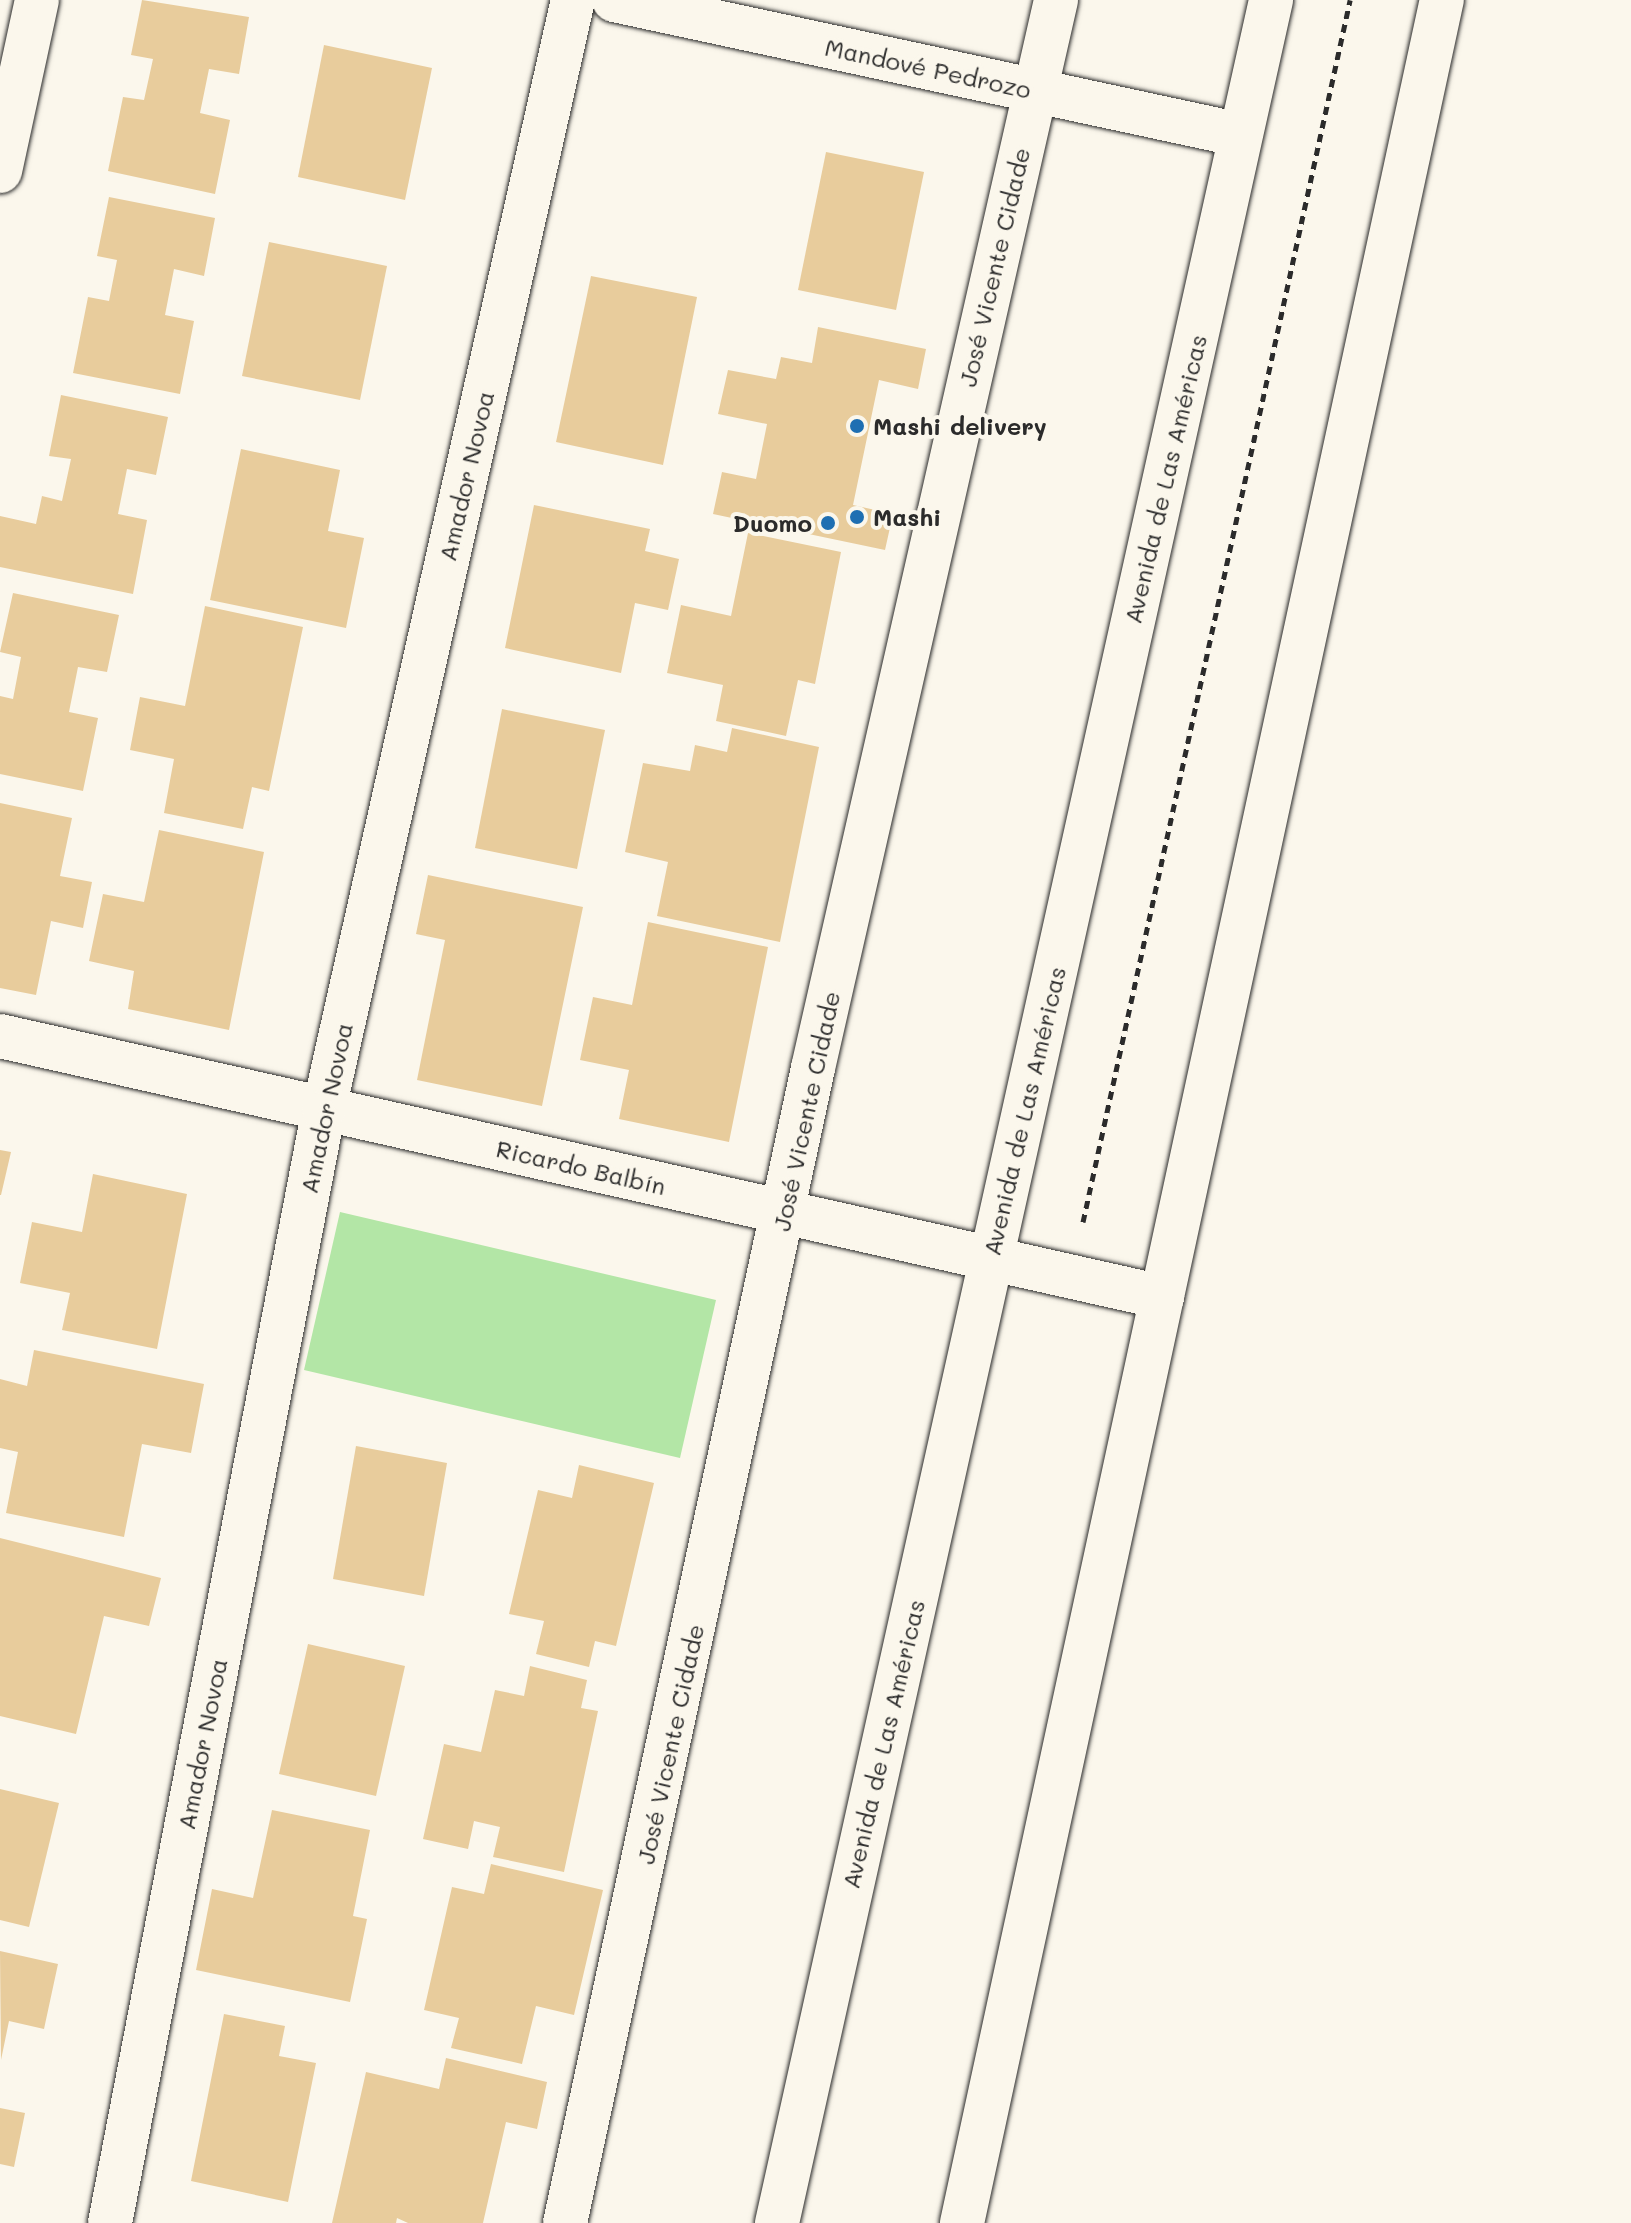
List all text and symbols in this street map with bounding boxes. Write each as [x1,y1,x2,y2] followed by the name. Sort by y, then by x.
[822,32,1034,104] street label: Mandové Pedrozo
[952,145,1036,389] street label: José Vicente Cidade
[1118,332,1212,626] street label: Avenida de Las Américas
[432,388,500,564] street label: Amador Novoa
[873,412,1047,440] place label: Mashi delivery
[848,417,866,435] marker: Mashi delivery
[873,503,941,531] place label: Mashi
[848,508,866,526] marker: Mashi
[733,509,812,537] place label: Duomo
[819,514,837,532] marker: Duomo
[977,964,1071,1258] street label: Avenida de Las Américas
[767,988,845,1234] street label: José Vicente Cidade
[294,1020,358,1196] street label: Amador Novoa
[493,1134,669,1200] street label: Ricardo Balbín
[836,1597,930,1891] street label: Avenida de Las Américas
[631,1621,709,1867] street label: José Vicente Cidade
[171,1656,233,1832] street label: Amador Novoa

